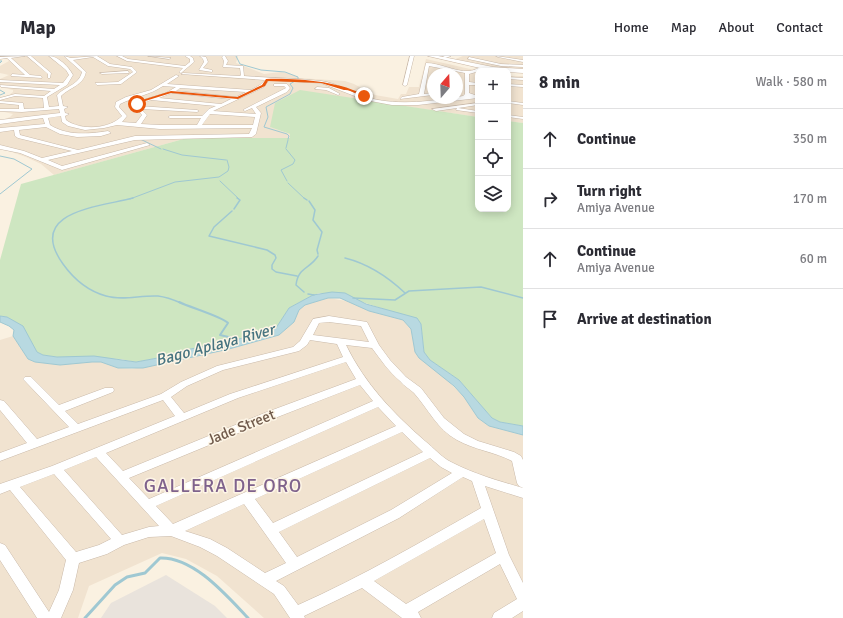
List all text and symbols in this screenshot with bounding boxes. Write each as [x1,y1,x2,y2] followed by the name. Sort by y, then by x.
[20,16,56,40] text: Map
[614,19,649,36] text: Home
[671,19,696,36] text: Map
[718,19,754,36] text: About
[776,19,823,36] text: Contact
[427,68,463,104] north arrow
[475,68,511,212] map controls
[475,68,511,104] button: +
[539,72,580,93] text: 8 min
[756,74,827,90] text: Walk · 580 m
[355,87,373,105] route end
[128,95,146,113] route start
[475,104,511,140] button: −
[539,128,561,150] icon: ahead
[577,130,636,148] text: Continue
[793,131,827,147] text: 350 m
[475,140,511,176] button: locate
[475,176,511,212] button: layers
[577,182,642,200] text: Turn right
[539,188,561,210] icon: right
[793,191,827,207] text: 170 m
[577,200,655,216] text: Amiya Avenue
[577,242,636,260] text: Continue
[539,248,561,270] icon: ahead
[800,251,827,267] text: 60 m
[577,260,655,276] text: Amiya Avenue
[539,308,561,330] icon: arrive
[577,310,712,328] text: Arrive at destination
[153,319,279,371] water label: Bago Aplaya River
[204,405,278,449] street label: Jade Street
[144,474,302,498] district label: GALLERA DE ORO

